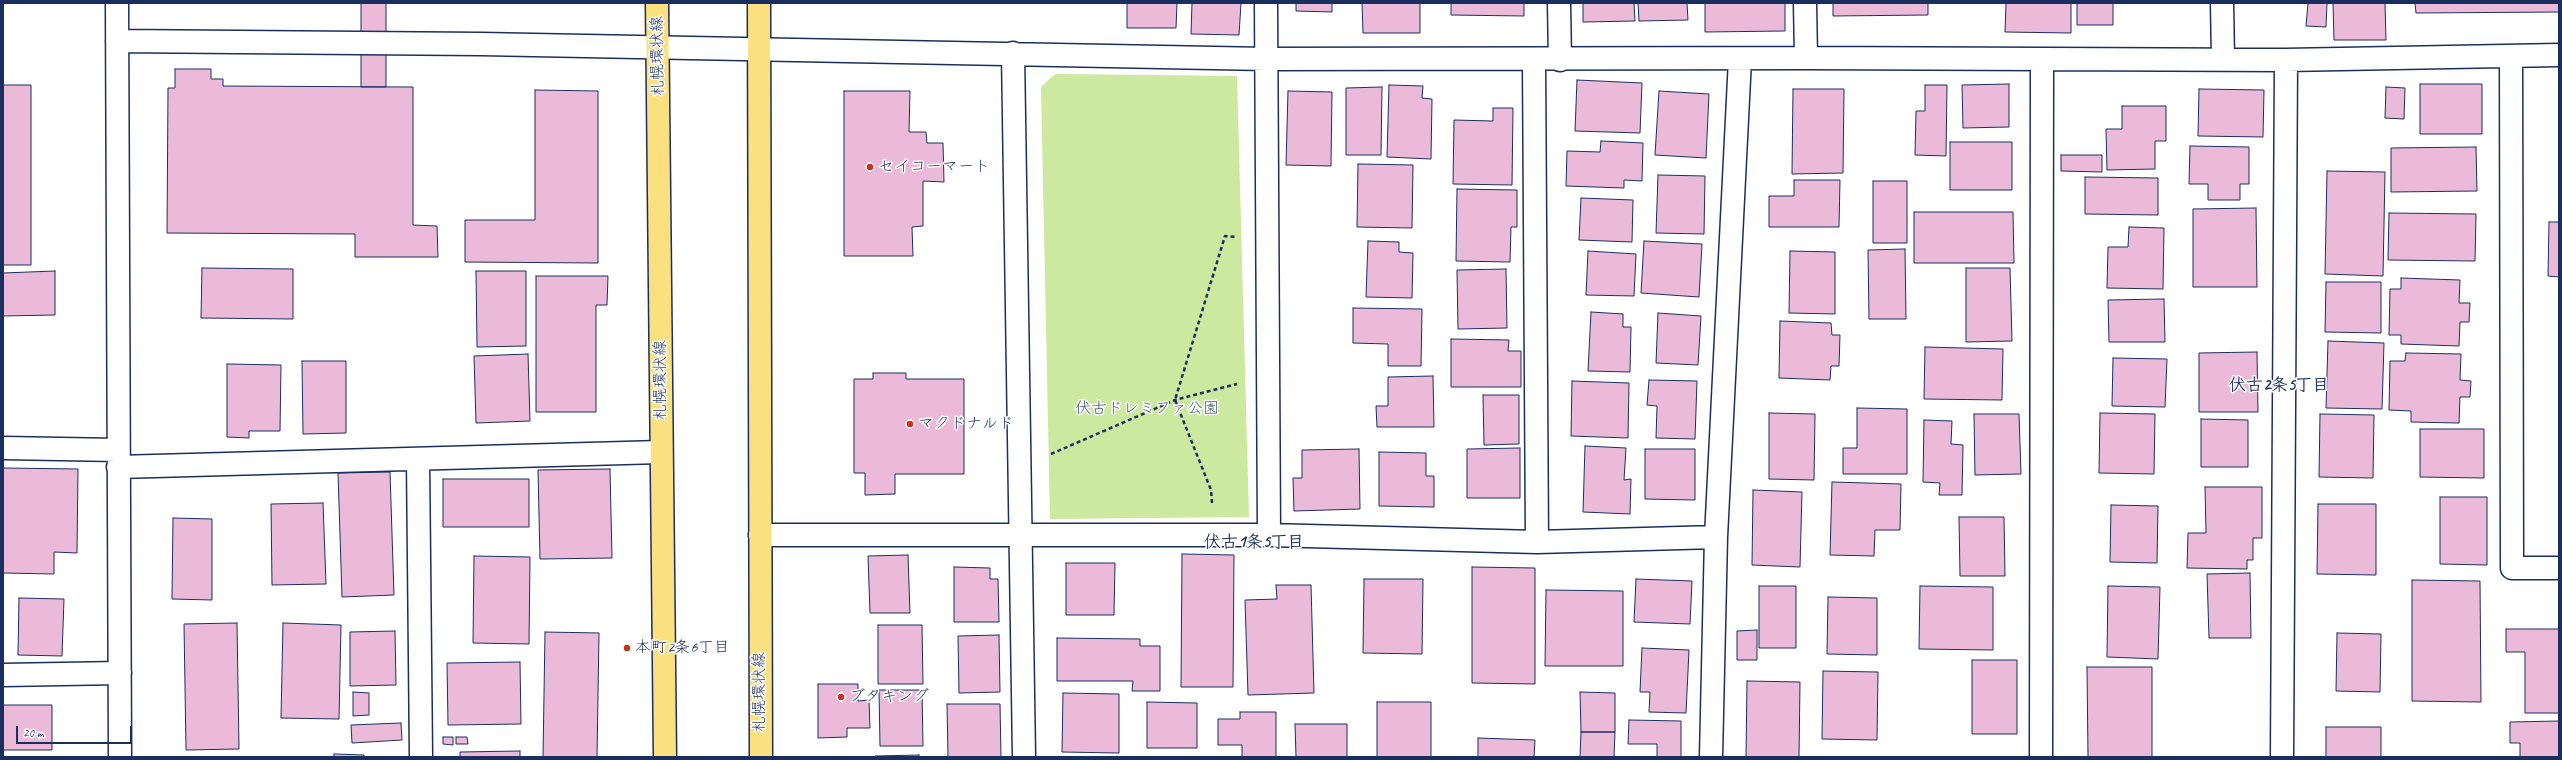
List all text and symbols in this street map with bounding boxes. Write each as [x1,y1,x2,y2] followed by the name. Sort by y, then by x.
[648,16,668,96] street label: 札幌環状線
[878,157,990,177] place label: セイコーマート
[865,162,875,172] marker: セイコーマート
[651,340,671,420] street label: 札幌環状線
[2229,376,2329,396] district label: 伏古2条5丁目
[1075,399,1219,419] park label: 伏古ドレミファ公園
[918,414,1014,434] place label: マクドナルド
[905,419,915,429] marker: マクドナルド
[1204,533,1304,553] district label: 伏古1条5丁目
[635,638,729,658] place label: 本町2条6丁目
[622,643,632,653] marker: 本町2条6丁目
[750,652,770,732] street label: 札幌環状線
[849,687,929,707] place label: ブタキング
[836,692,846,702] marker: ブタキング
[18,718,134,744] scale bar
[23,725,43,741] text: 20 m

